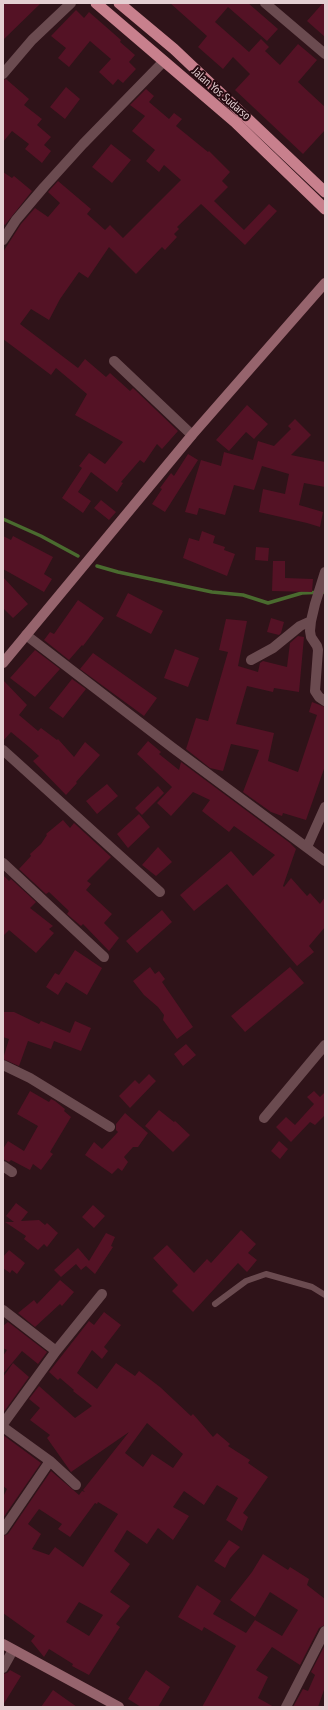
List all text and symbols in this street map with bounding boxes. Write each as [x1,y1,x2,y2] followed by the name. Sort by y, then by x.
[189,65,253,123] street label: Jalan Yos Sudarso

